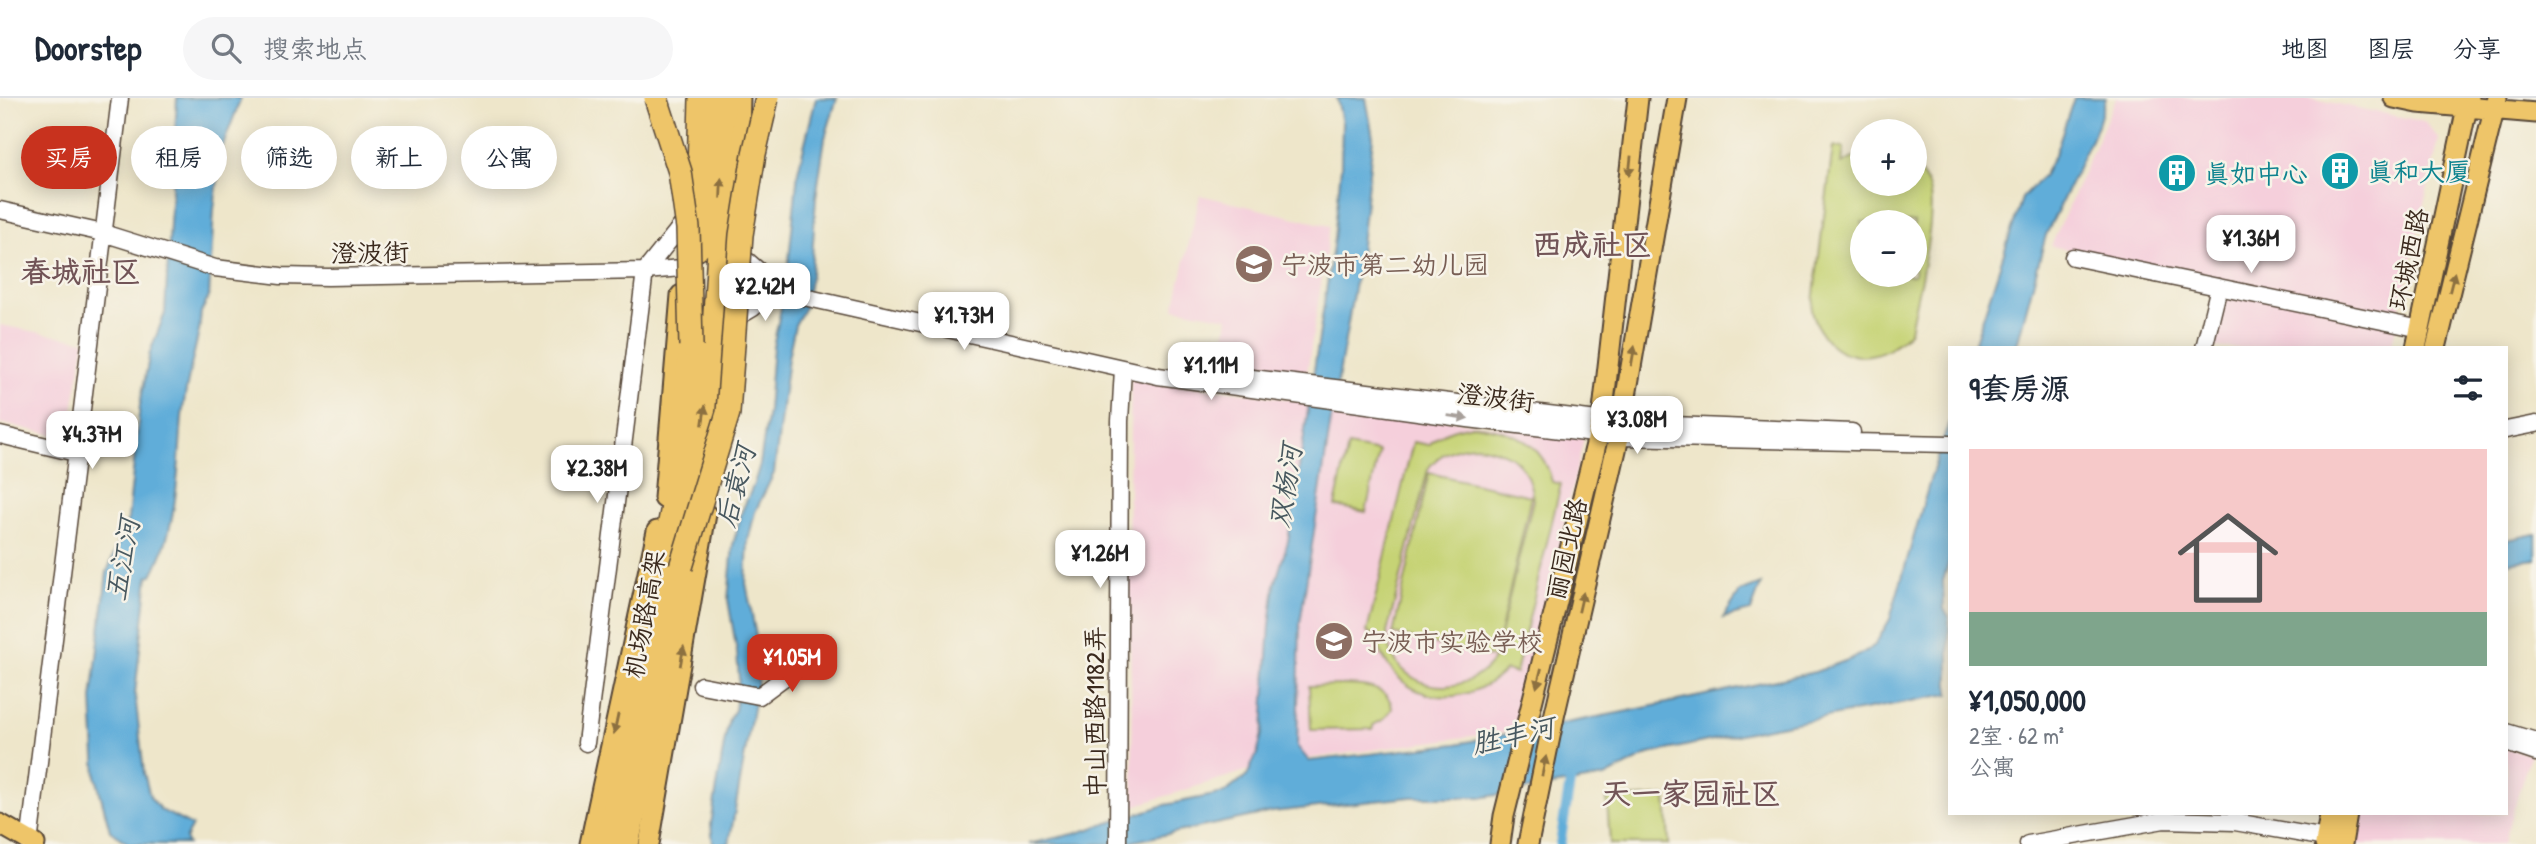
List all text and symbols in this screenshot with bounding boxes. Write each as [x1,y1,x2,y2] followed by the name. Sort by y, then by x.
[183,17,673,80] search box
[35,26,141,70] text: Doorstep
[207,29,245,67] icon: search
[263,31,367,66] text: 搜索地点
[2281,32,2329,64] text: 地图
[2367,32,2415,64] text: 图层
[2453,32,2501,64] text: 分享
[1850,119,1927,287] map controls
[1850,119,1927,196] button: +
[21,126,117,189] chip: 买房
[131,126,227,189] chip: 租房
[241,126,337,189] chip: 筛选
[351,126,447,189] chip: 新上
[461,126,557,189] chip: 公寓
[2319,150,2361,192] building icon: 真和大厦
[2156,152,2198,194] building icon: 真如中心
[2367,154,2471,189] place label: 真和大厦
[1625,155,1636,177] one-way arrow
[2204,156,2308,191] place label: 真如中心
[715,177,726,199] one-way arrow
[2380,204,2436,314] street label: 环城西路
[1850,210,1927,287] button: −
[2194,216,2308,275] pin: ¥1.36M
[2222,222,2280,253] text: ¥1.36M
[1532,224,1652,264] district label: 西成社区
[331,234,409,270] street label: 澄波街
[1233,243,1275,285] school or university icon: 宁波市第二幼儿园
[1281,247,1489,282] place label: 宁波市第二幼儿园
[21,251,141,291] district label: 春城社区
[708,264,822,323] pin: ¥2.42M
[735,270,795,301] text: ¥2.42M
[2447,271,2458,293] one-way arrow
[907,292,1021,352] pin: ¥1.73M
[934,299,994,330] text: ¥1.73M
[1154,342,1268,402] pin: ¥1.11M
[1628,345,1639,367] one-way arrow
[1184,349,1238,380] text: ¥1.11M
[1969,368,2070,408] text: 9套房源
[2449,369,2487,407] icon: filters
[1455,375,1537,419] street label: 澄波街
[1580,396,1694,456] pin: ¥3.08M
[1607,403,1667,434] text: ¥3.08M
[698,404,709,426] one-way arrow
[35,412,149,471] pin: ¥4.37M
[1448,412,1470,423] one-way arrow
[62,418,122,449] text: ¥4.37M
[706,437,765,531] water label: 后袁河
[1260,438,1311,530] water label: 双杨河
[540,446,654,505] pin: ¥2.38M
[567,452,627,483] text: ¥2.38M
[1537,494,1595,604] street label: 丽园北路
[2165,495,2291,621] icon: home
[96,510,149,604] water label: 五江河
[1043,531,1157,590] pin: ¥1.26M
[1071,537,1129,568] text: ¥1.26M
[615,547,673,681] street label: 机场路高架
[1576,591,1587,613] one-way arrow
[1313,620,1355,662] school or university icon: 宁波市实验学校
[1361,624,1543,659] place label: 宁波市实验学校
[1077,626,1112,798] street label: 中山西路1182弄
[735,634,849,694] pin: ¥1.05M
[763,641,821,672] text: ¥1.05M
[677,645,688,667] one-way arrow
[1533,667,1544,689] one-way arrow
[1969,680,2086,720] text: ¥1,050,000
[1468,707,1562,762] water label: 胜丰河
[610,713,621,735] one-way arrow
[1969,720,2064,751] text: 2室 · 62 m²
[1969,751,2015,782] text: 公寓
[1538,755,1549,777] one-way arrow
[1601,773,1781,813] district label: 天一家园社区

